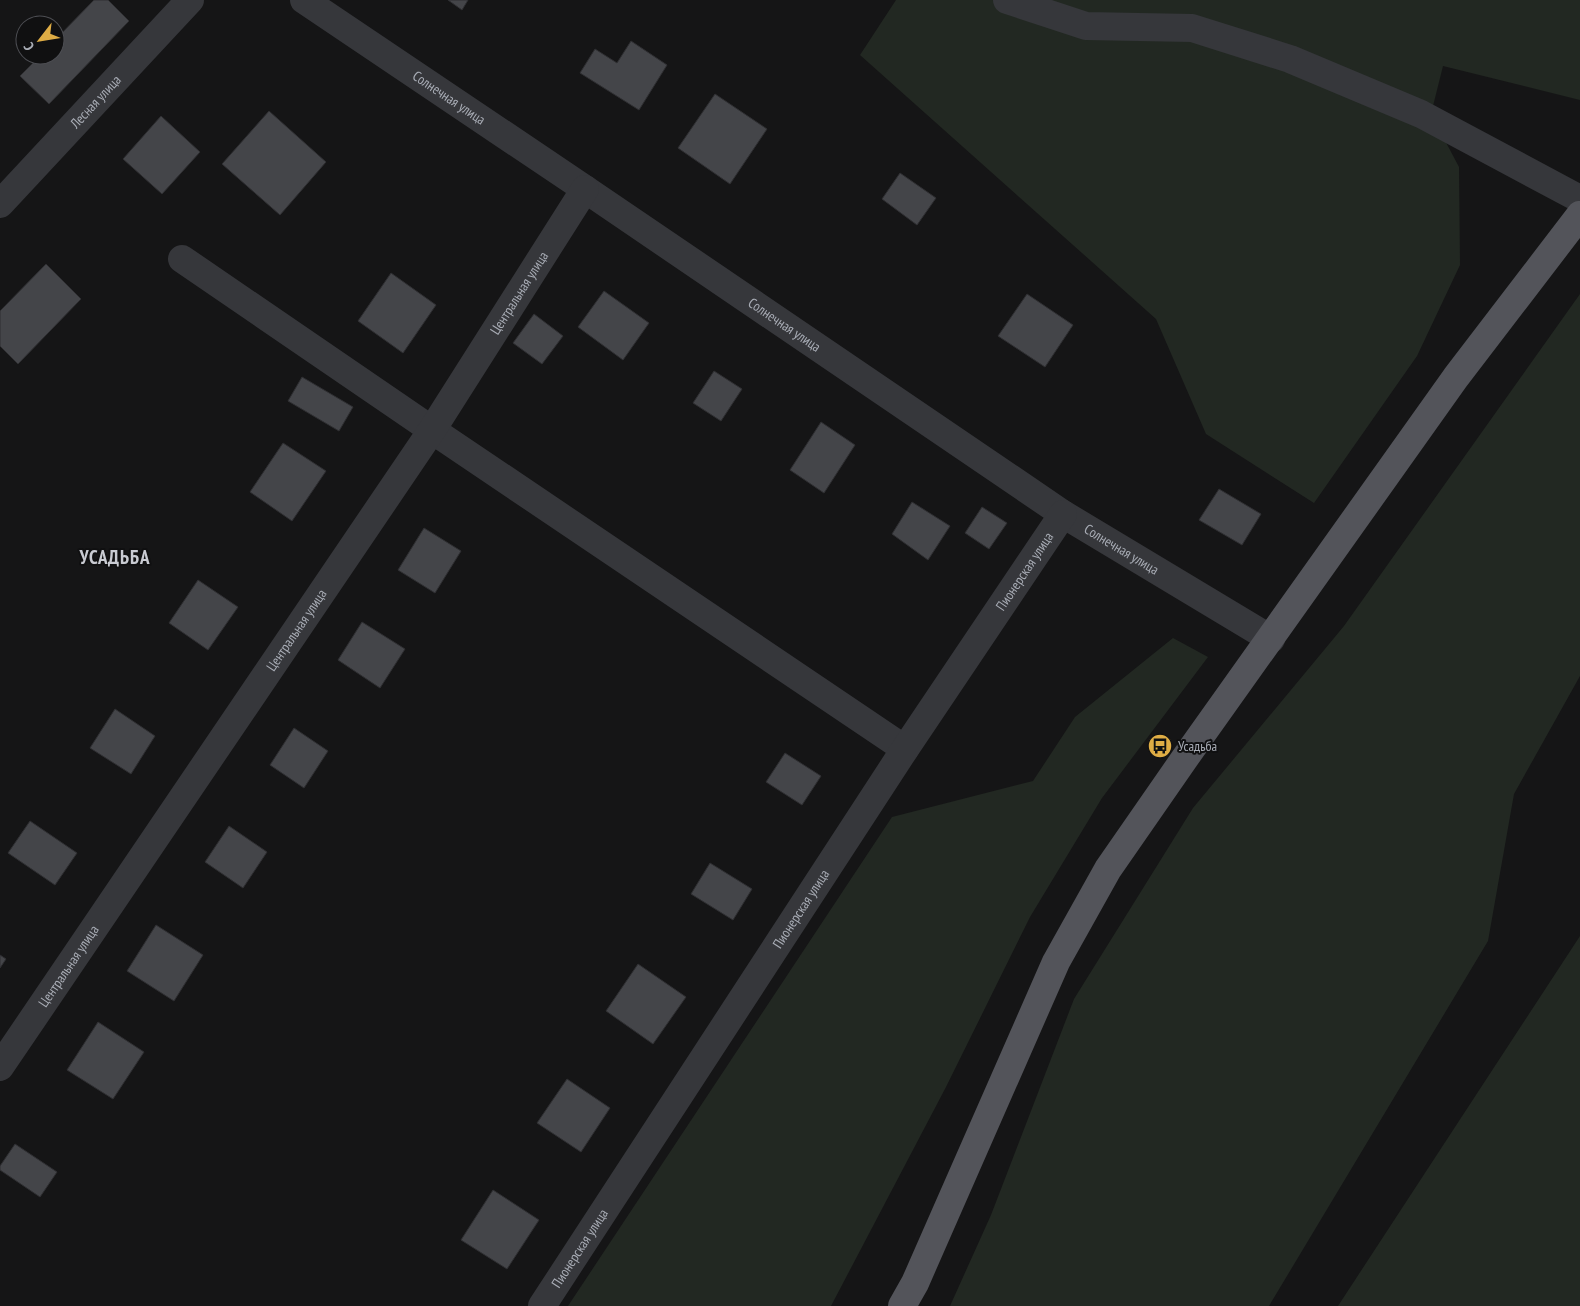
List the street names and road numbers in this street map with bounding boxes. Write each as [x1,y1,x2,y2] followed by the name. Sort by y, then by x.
[409,67,489,129] street label: Солнечная улица
[65,71,125,133] street label: Лесная улица
[486,248,552,338] street label: Центральная улица
[745,294,824,356] street label: Солнечная улица
[1081,520,1162,579] street label: Солнечная улица
[992,529,1057,614] street label: Пионерская улица
[262,586,331,675] street label: Центральная улица
[769,866,833,952] street label: Пионерская улица
[34,922,103,1011] street label: Центральная улица
[547,1205,612,1291] street label: Пионерская улица

